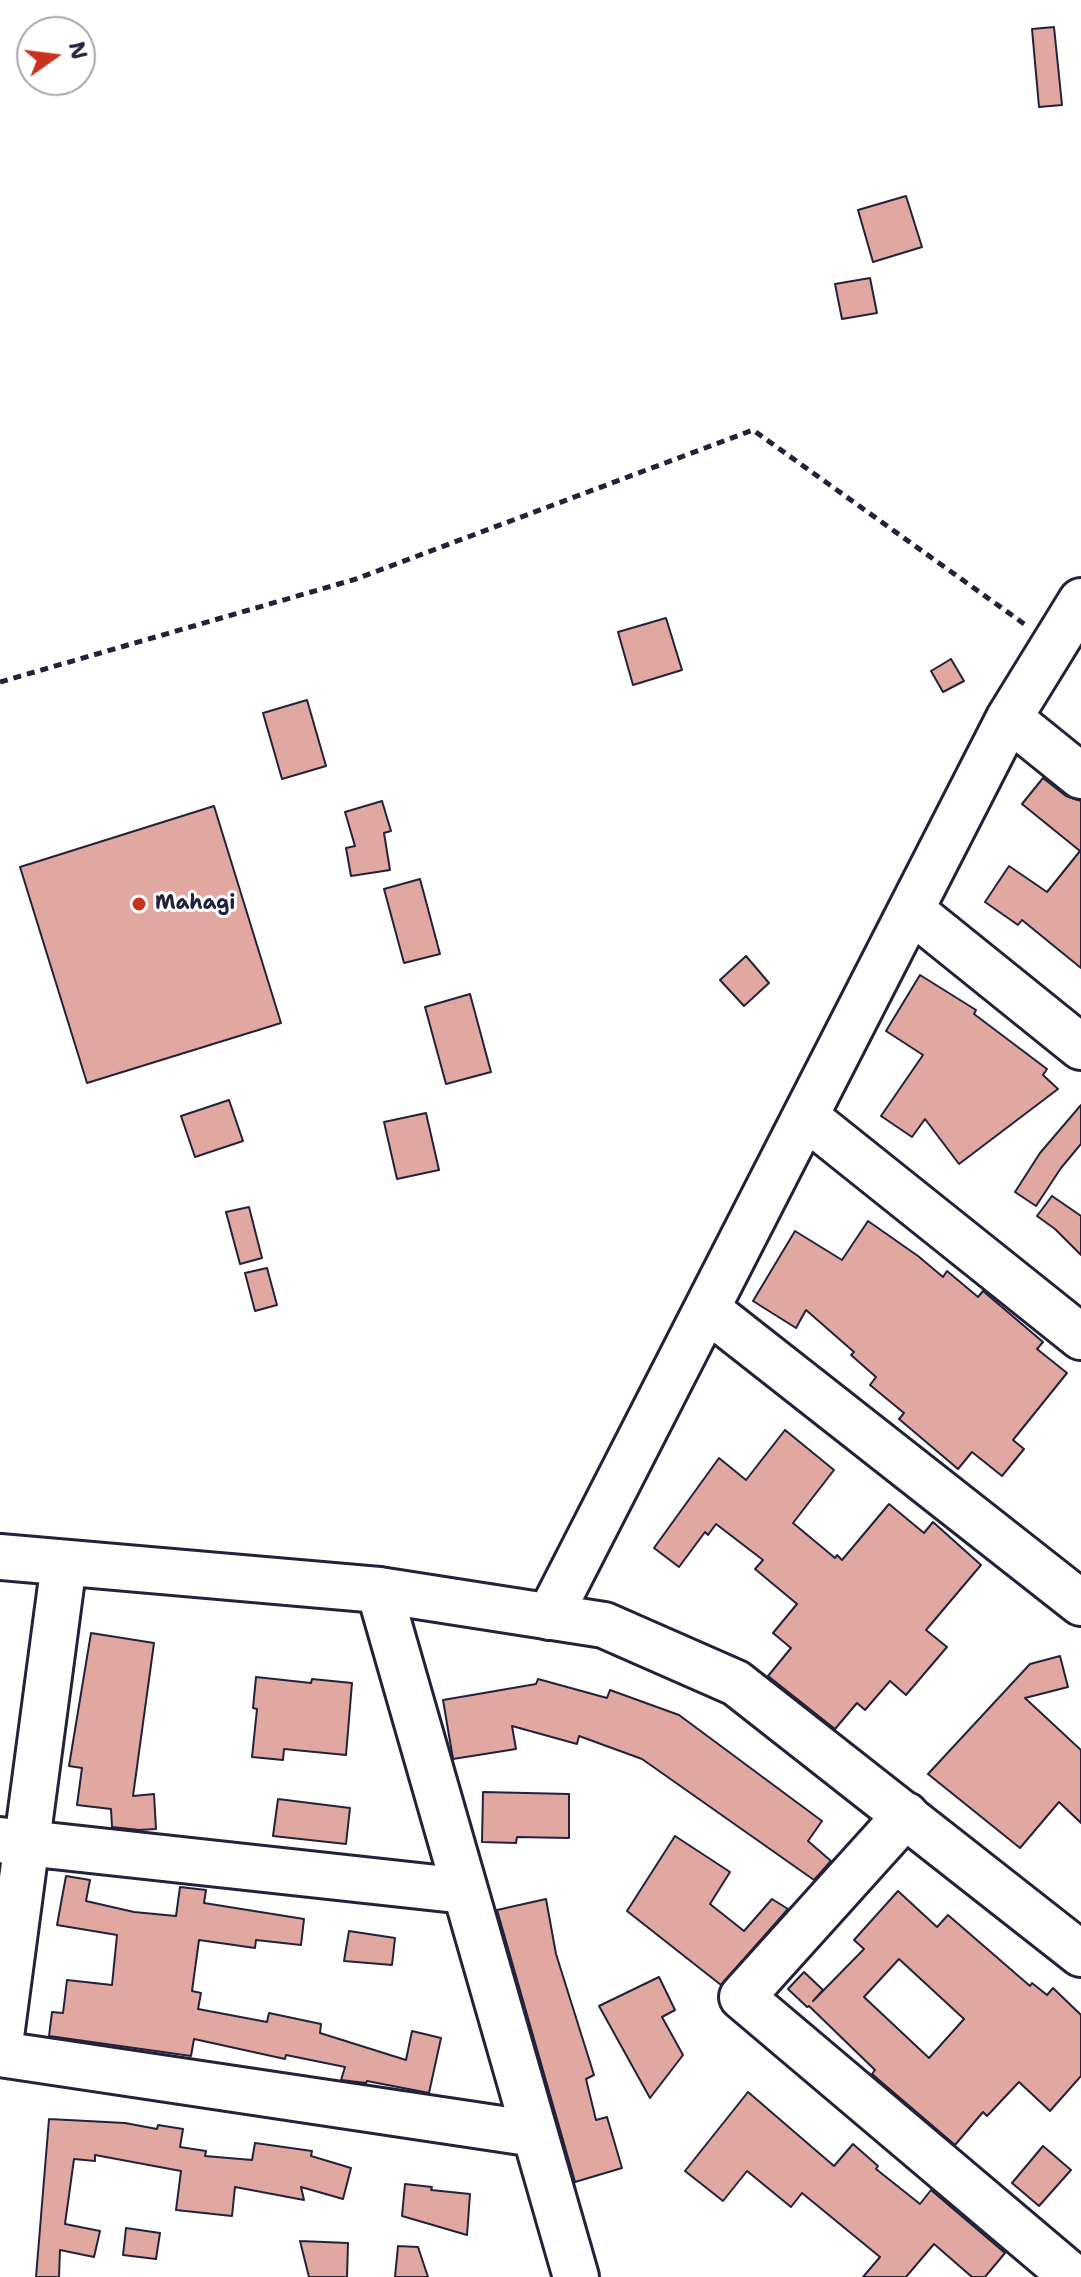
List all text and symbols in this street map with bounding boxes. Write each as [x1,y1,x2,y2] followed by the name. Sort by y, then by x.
[16,16,96,96] north arrow
[62,39,94,63] text: N
[155,892,235,916] place label: Mahagi
[130,895,148,913] marker: Mahagi

